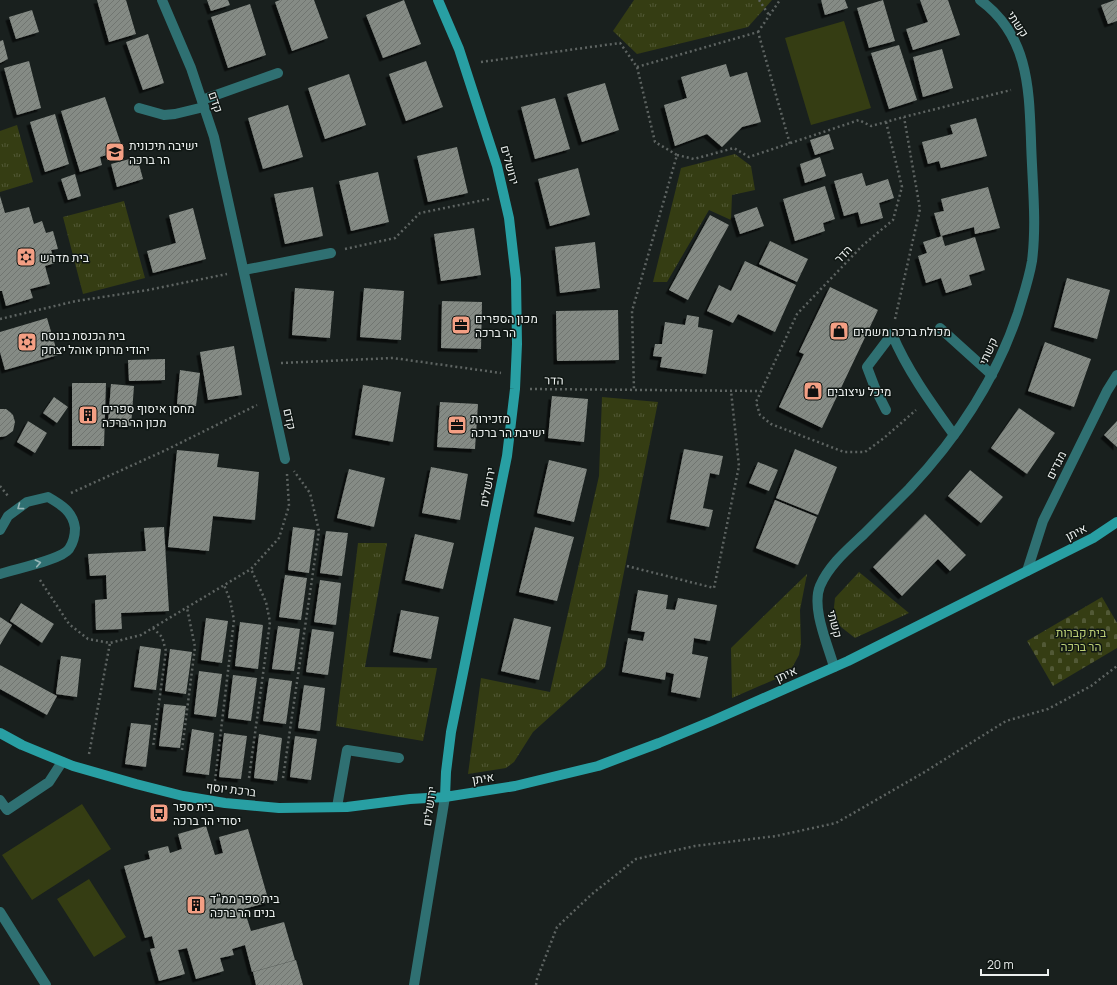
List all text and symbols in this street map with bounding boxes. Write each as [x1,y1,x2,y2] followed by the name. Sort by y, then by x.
[1003,8,1033,40] street label: קשתי
[204,89,228,115] street label: קדם
[129,137,198,168] place label: ישיבה תיכונית הר ברכה
[104,141,126,163] school or university icon: ישיבה תיכונית הר ברכה
[497,143,523,187] street label: ירושלים
[830,241,856,267] street label: הדר
[15,246,37,268] synagogue icon: בית מדרש
[40,249,90,266] place label: בית מדרש
[475,310,538,341] place label: מכון הספרים הר ברכה
[450,314,472,336] office icon: מכון הספרים הר ברכה
[828,320,850,342] shop icon: מכולת ברכה משמים
[853,323,951,340] place label: מכולת ברכה משמים
[41,327,150,358] place label: בית הכנסת בנוסח יהודי מרוקו אוהל יצחק
[16,331,38,353] synagogue icon: בית הכנסת בנוסח יהודי מרוקו אוהל יצחק
[975,335,1001,367] street label: קשתי
[544,371,564,389] street label: הדר
[802,380,824,402] shop icon: מיכל עיצובים
[827,383,891,400] place label: מיכל עיצובים
[102,400,195,431] place label: מחסן איסוף ספרים מכון הר ברכה
[77,404,99,426] building icon: מחסן איסוף ספרים מכון הר ברכה
[279,407,301,431] street label: קדם
[471,410,545,441] place label: מזכירות ישיבת הר ברכה
[446,414,468,436] office icon: מזכירות ישיבת הר ברכה
[1042,448,1070,482] street label: מגדים
[475,466,499,508] street label: ירושלים
[18,502,25,509] one-way arrow
[1062,519,1090,545] street label: איתן
[34,560,41,568] one-way arrow
[823,608,847,640] street label: קשתי
[1056,624,1107,655] park label: בית קברות הר ברכה
[772,662,800,686] street label: איתן
[471,768,496,788] street label: איתן
[205,777,258,801] street label: ברכת יוסף
[418,785,440,827] street label: ירושלים
[173,798,241,829] place label: בית ספר יסודי הר ברכה
[148,802,170,824] bus stop icon: בית ספר יסודי הר ברכה
[210,890,280,921] place label: בית ספר ממ"ד בנים הר ברכה
[185,894,207,916] building icon: בית ספר ממ"ד בנים הר ברכה
[981,951,1048,977] scale bar
[987,956,1014,973] text: 20 m

